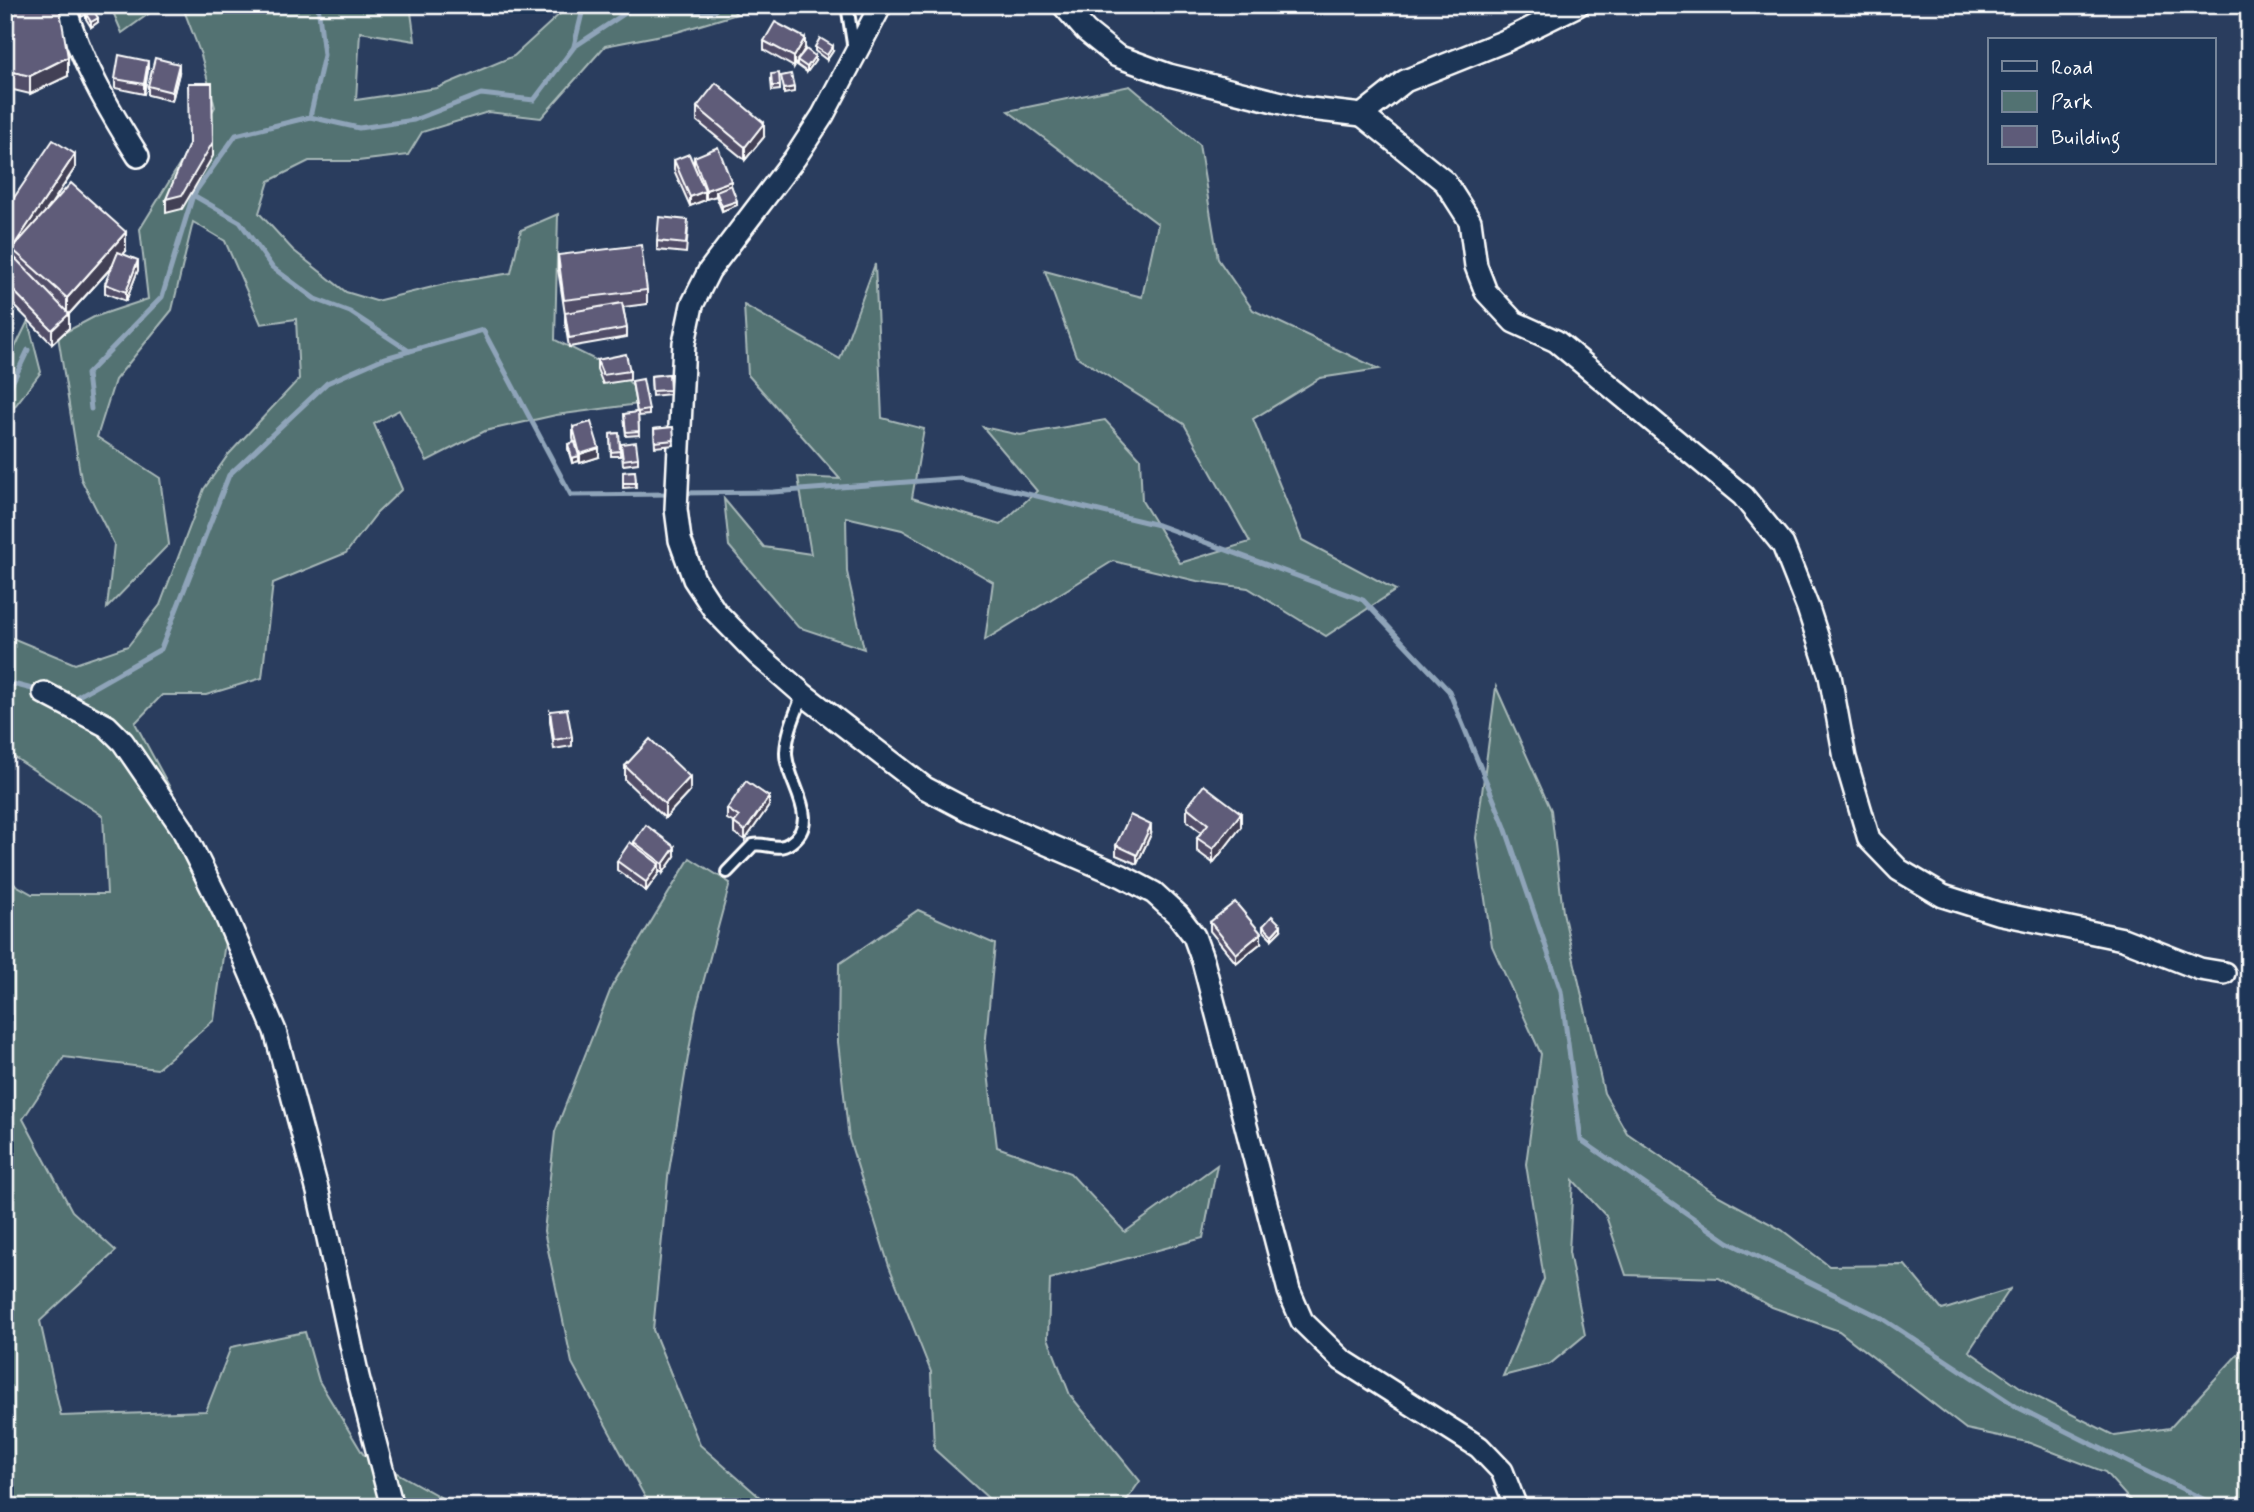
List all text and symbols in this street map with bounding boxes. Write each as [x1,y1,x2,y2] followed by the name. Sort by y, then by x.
[1988,38,2216,164] legend
[2051,54,2093,82] text: Road
[2051,88,2093,116] text: Park
[2051,124,2121,154] text: Building

